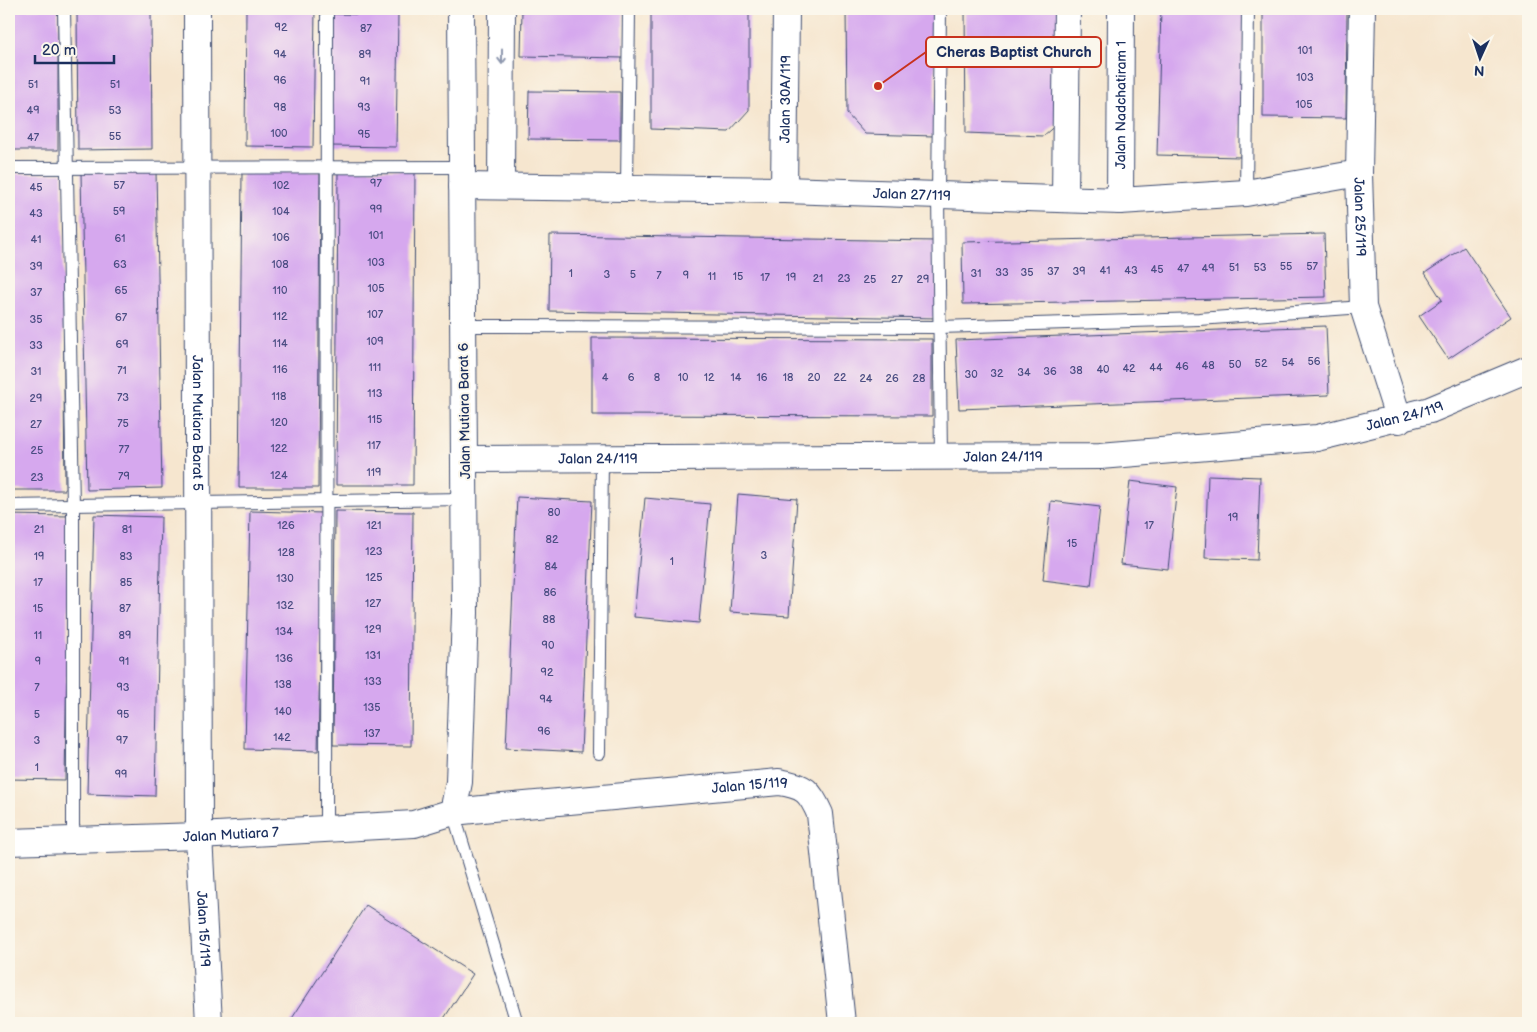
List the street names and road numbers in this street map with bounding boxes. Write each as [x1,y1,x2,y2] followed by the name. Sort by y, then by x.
[1112,41,1130,169] street label: Jalan Nadchatiram 1
[777,55,794,143] street label: Jalan 30A/119
[1350,177,1369,257] street label: Jalan 25/119
[873,185,951,204] street label: Jalan 27/119
[455,342,474,479] street label: Jalan Mutiara Barat 6
[189,355,206,491] street label: Jalan Mutiara Barat 5
[1364,397,1446,435] street label: Jalan 24/119
[963,448,1043,466] street label: Jalan 24/119
[558,450,638,468] street label: Jalan 24/119
[711,774,789,797] street label: Jalan 15/119
[183,824,279,846] street label: Jalan Mutiara 7
[193,890,214,967] street label: Jalan 15/119

